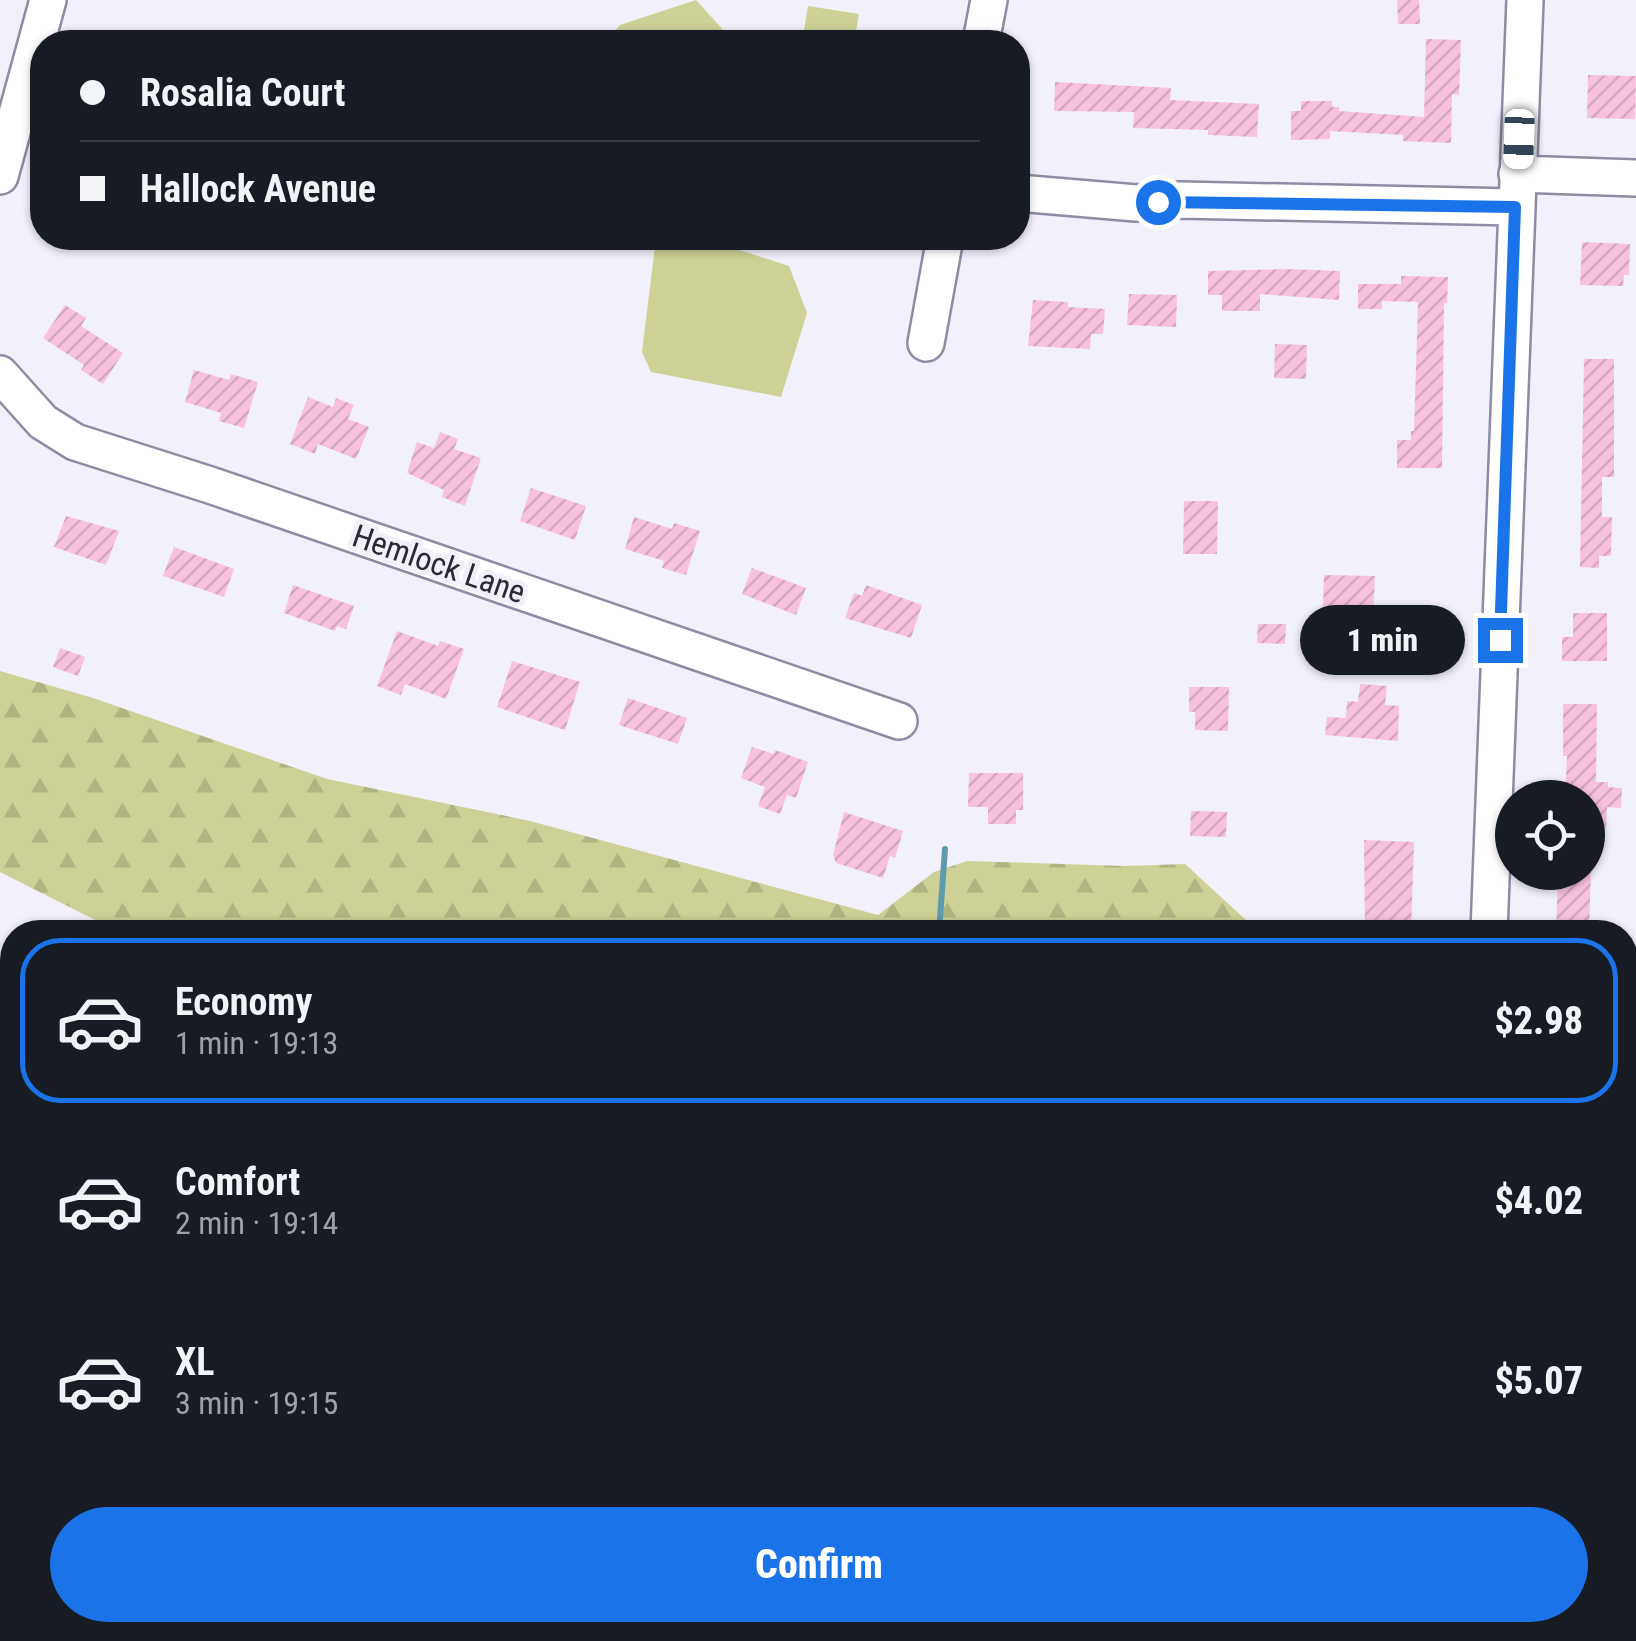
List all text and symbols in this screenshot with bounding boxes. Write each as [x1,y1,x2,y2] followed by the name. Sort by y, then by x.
[140,71,345,115] text: Rosalia Court
[1503,108,1535,170] car
[140,167,376,211] text: Hallock Avenue
[1136,180,1181,225] route start
[348,517,530,611] street label: Hemlock Lane
[1300,605,1465,675] callout: 1 min
[1478,618,1523,663] route end
[1347,621,1418,659] text: 1 min
[1495,780,1605,890] map controls
[1495,780,1605,890] button: locate
[55,976,145,1066] icon: car
[175,980,312,1024] text: Economy
[1494,999,1583,1043] text: $2.98
[175,1024,338,1062] text: 1 min · 19:13
[55,1156,145,1246] icon: car
[175,1160,300,1204] text: Comfort
[1494,1179,1583,1223] text: $4.02
[175,1204,338,1242] text: 2 min · 19:14
[55,1336,145,1426] icon: car
[175,1340,214,1384] text: XL
[1494,1359,1583,1403] text: $5.07
[175,1384,338,1422] text: 3 min · 19:15
[50,1507,1588,1622] button: Confirm

